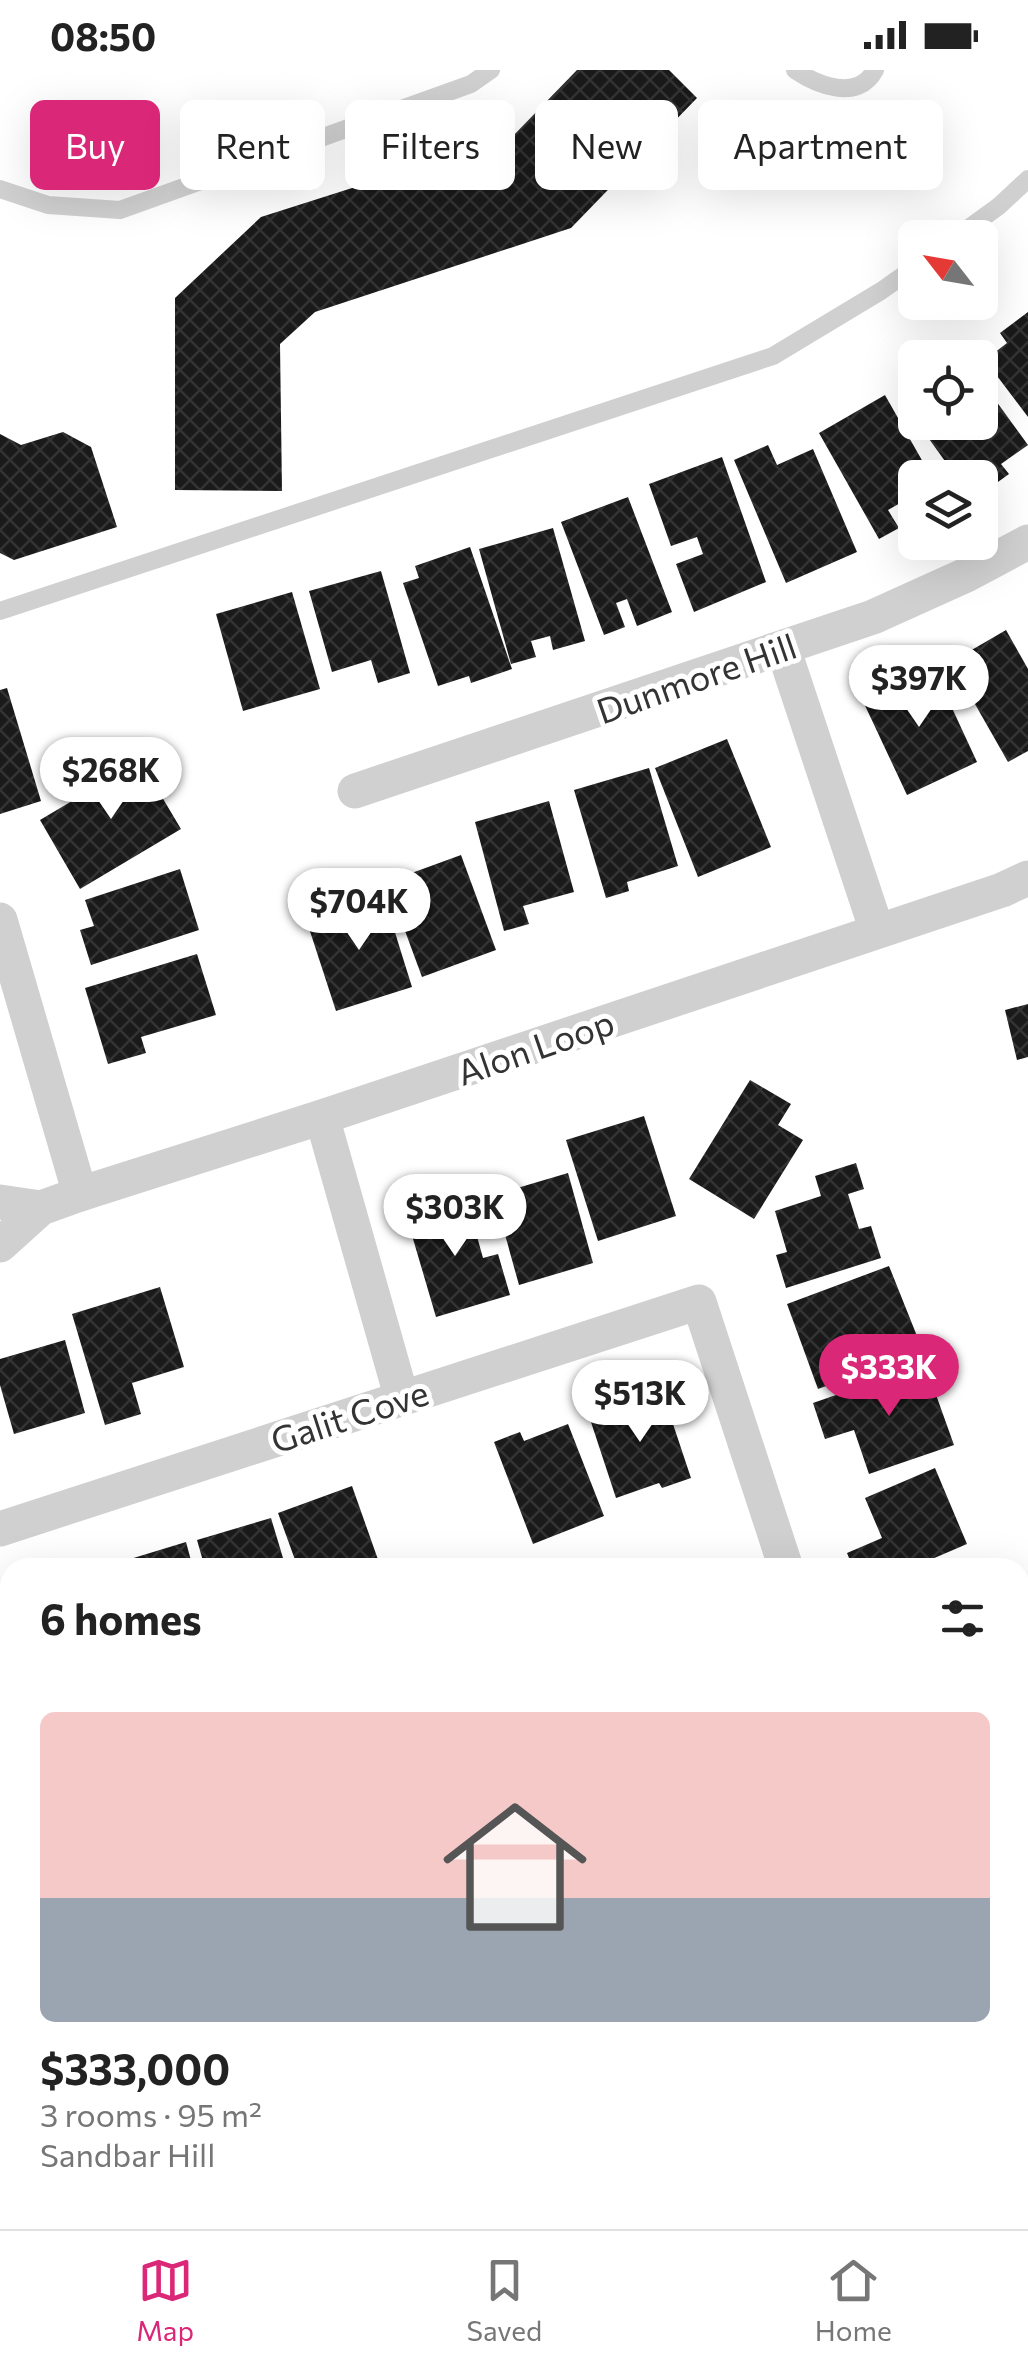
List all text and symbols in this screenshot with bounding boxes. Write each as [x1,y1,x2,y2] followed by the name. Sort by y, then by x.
[50,12,156,59] text: 08:50
[30,100,160,190] chip: Buy
[180,100,325,190] chip: Rent
[345,100,515,190] chip: Filters
[535,100,678,190] chip: New
[698,100,943,190] chip: Apartment
[898,220,998,320] north arrow
[898,220,998,560] map controls
[898,340,998,440] button: locate
[898,460,998,560] button: layers
[590,623,802,731] street label: Dunmore Hill
[849,645,989,730] pin: $397K
[871,657,967,697] text: $397K
[41,737,181,822] pin: $268K
[62,749,160,789] text: $268K
[289,868,429,953] pin: $704K
[309,880,409,920] text: $704K
[451,999,619,1093] street label: Alon Loop
[385,1174,525,1259] pin: $303K
[405,1186,505,1226] text: $303K
[819,1334,959,1419] pin: $333K
[841,1346,937,1386] text: $333K
[570,1360,710,1445] pin: $513K
[265,1369,433,1461] street label: Galit Cove
[594,1372,686,1412] text: $513K
[935,1591,990,1646] icon: filters
[40,1592,202,1644] text: 6 homes
[425,1777,605,1957] icon: home
[40,2042,230,2094] text: $333,000
[40,2094,262,2134] text: 3 rooms · 95 m²
[40,2134,215,2174] text: Sandbar Hill
[136,2253,194,2347] tab: Map
[467,2253,542,2347] tab: Saved
[815,2253,892,2347] tab: Home

